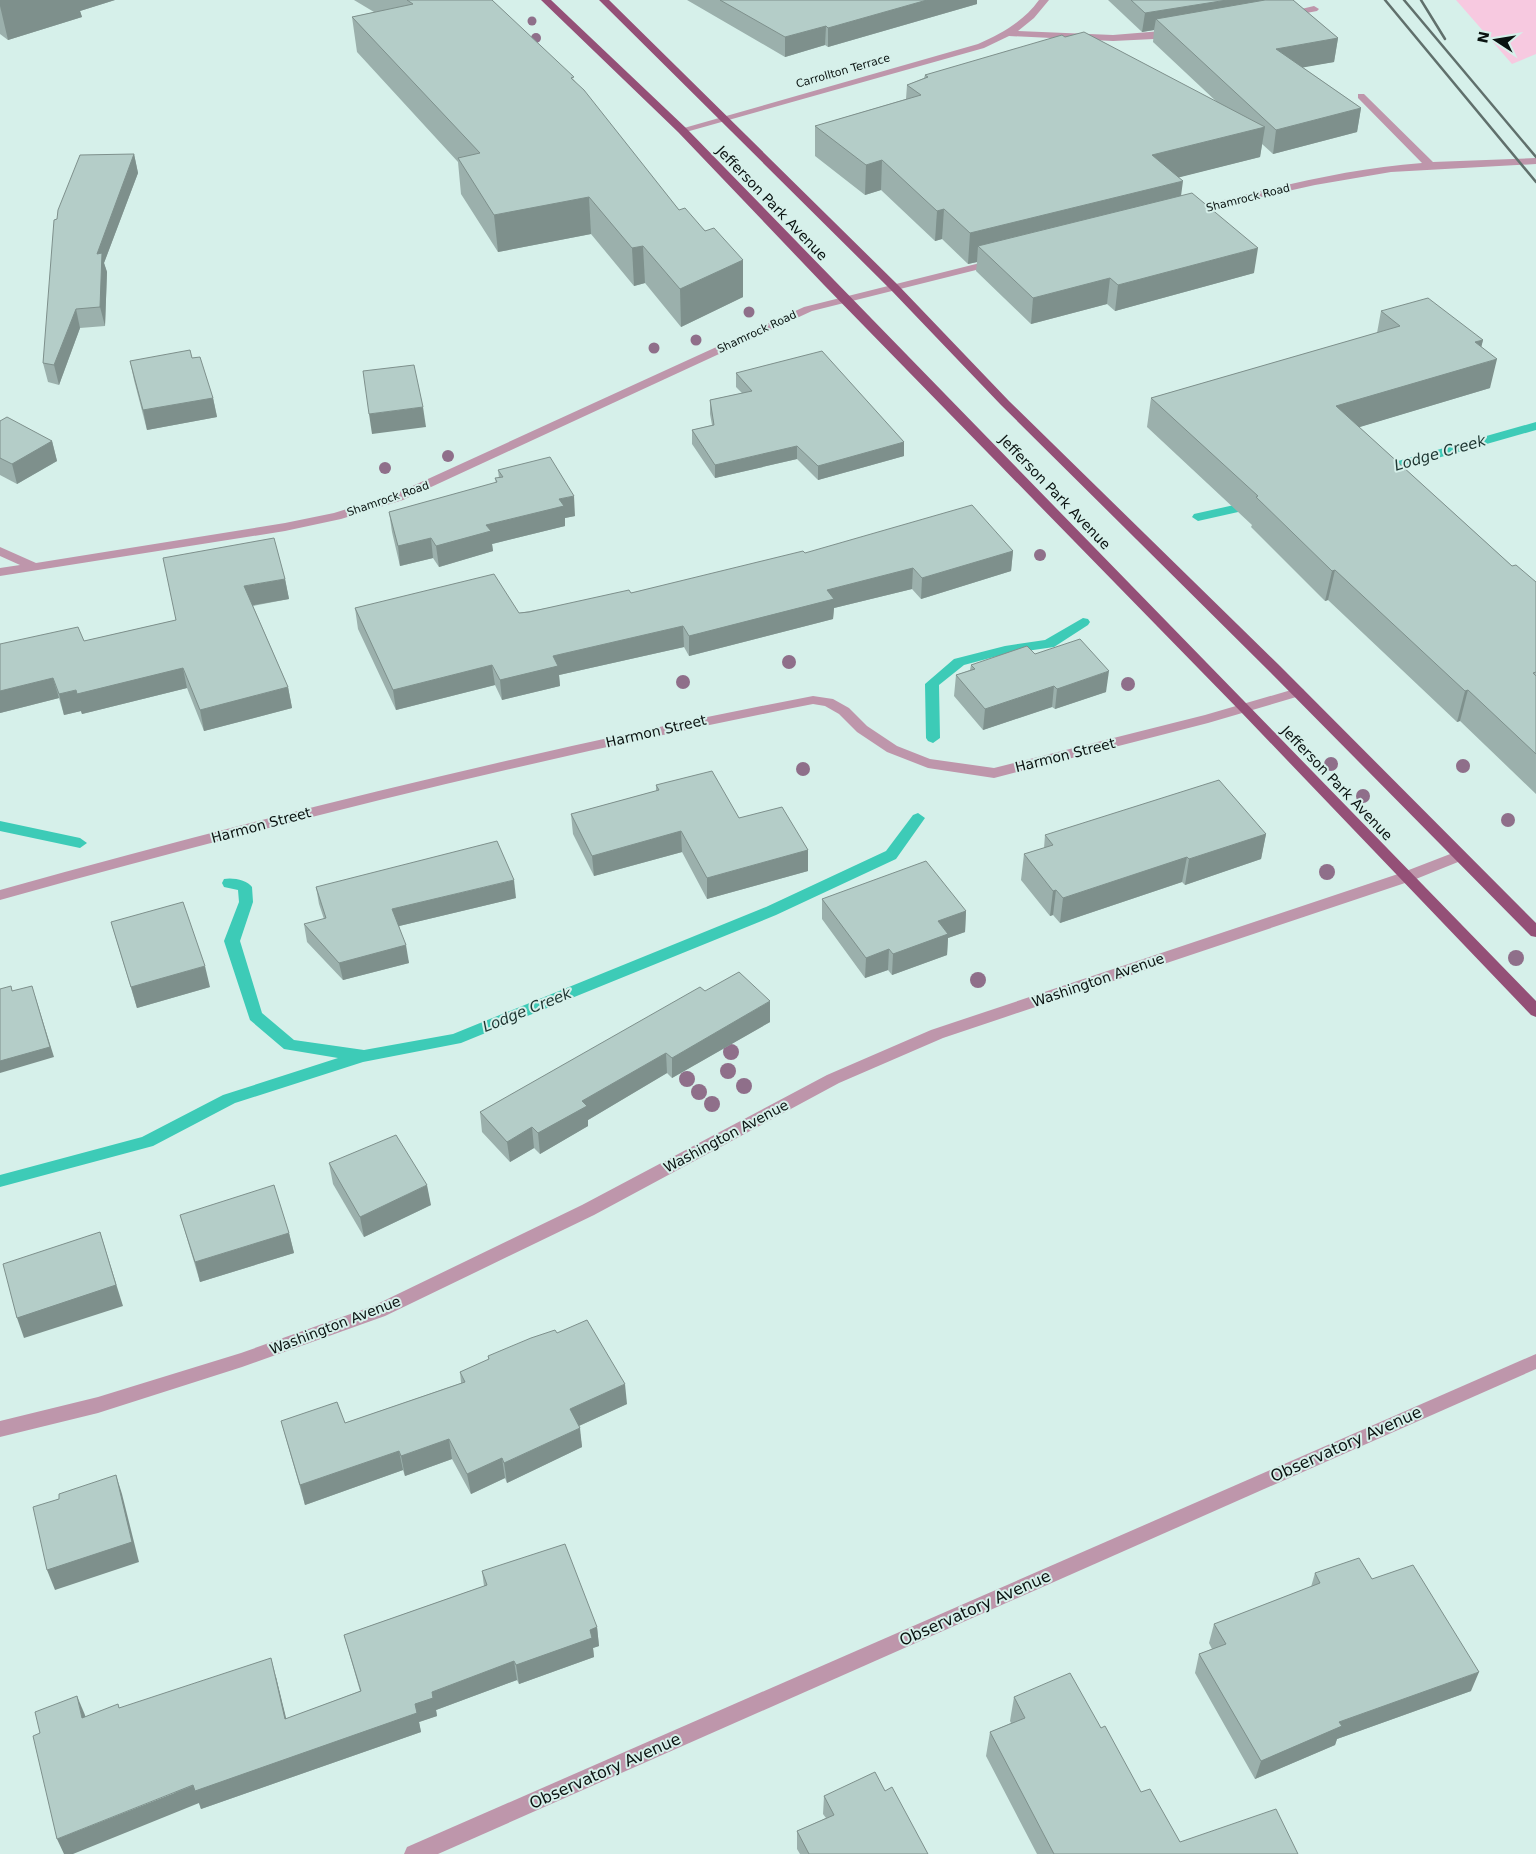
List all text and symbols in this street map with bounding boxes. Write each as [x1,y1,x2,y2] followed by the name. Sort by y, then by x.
[1471,15,1521,65] north arrow
[1474,30,1492,45] text: N
[794,51,892,91] street label: Carrollton Terrace
[713,142,831,263] street label: Jefferson Park Avenue
[1205,181,1291,215] street label: Shamrock Road
[715,308,799,356] street label: Shamrock Road
[996,431,1114,552] street label: Jefferson Park Avenue
[1392,431,1489,475] water label: Lodge Creek
[345,479,431,519] street label: Shamrock Road
[604,712,708,750] street label: Harmon Street
[1278,722,1396,843] street label: Jefferson Park Avenue
[1013,735,1117,775] street label: Harmon Street
[209,804,313,846] street label: Harmon Street
[1030,950,1166,1010] street label: Washington Avenue
[480,983,575,1036] water label: Lodge Creek
[661,1096,791,1176] street label: Washington Avenue
[267,1293,403,1357] street label: Washington Avenue
[1267,1402,1425,1486] street label: Observatory Avenue
[896,1566,1054,1650] street label: Observatory Avenue
[526,1729,684,1813] street label: Observatory Avenue

